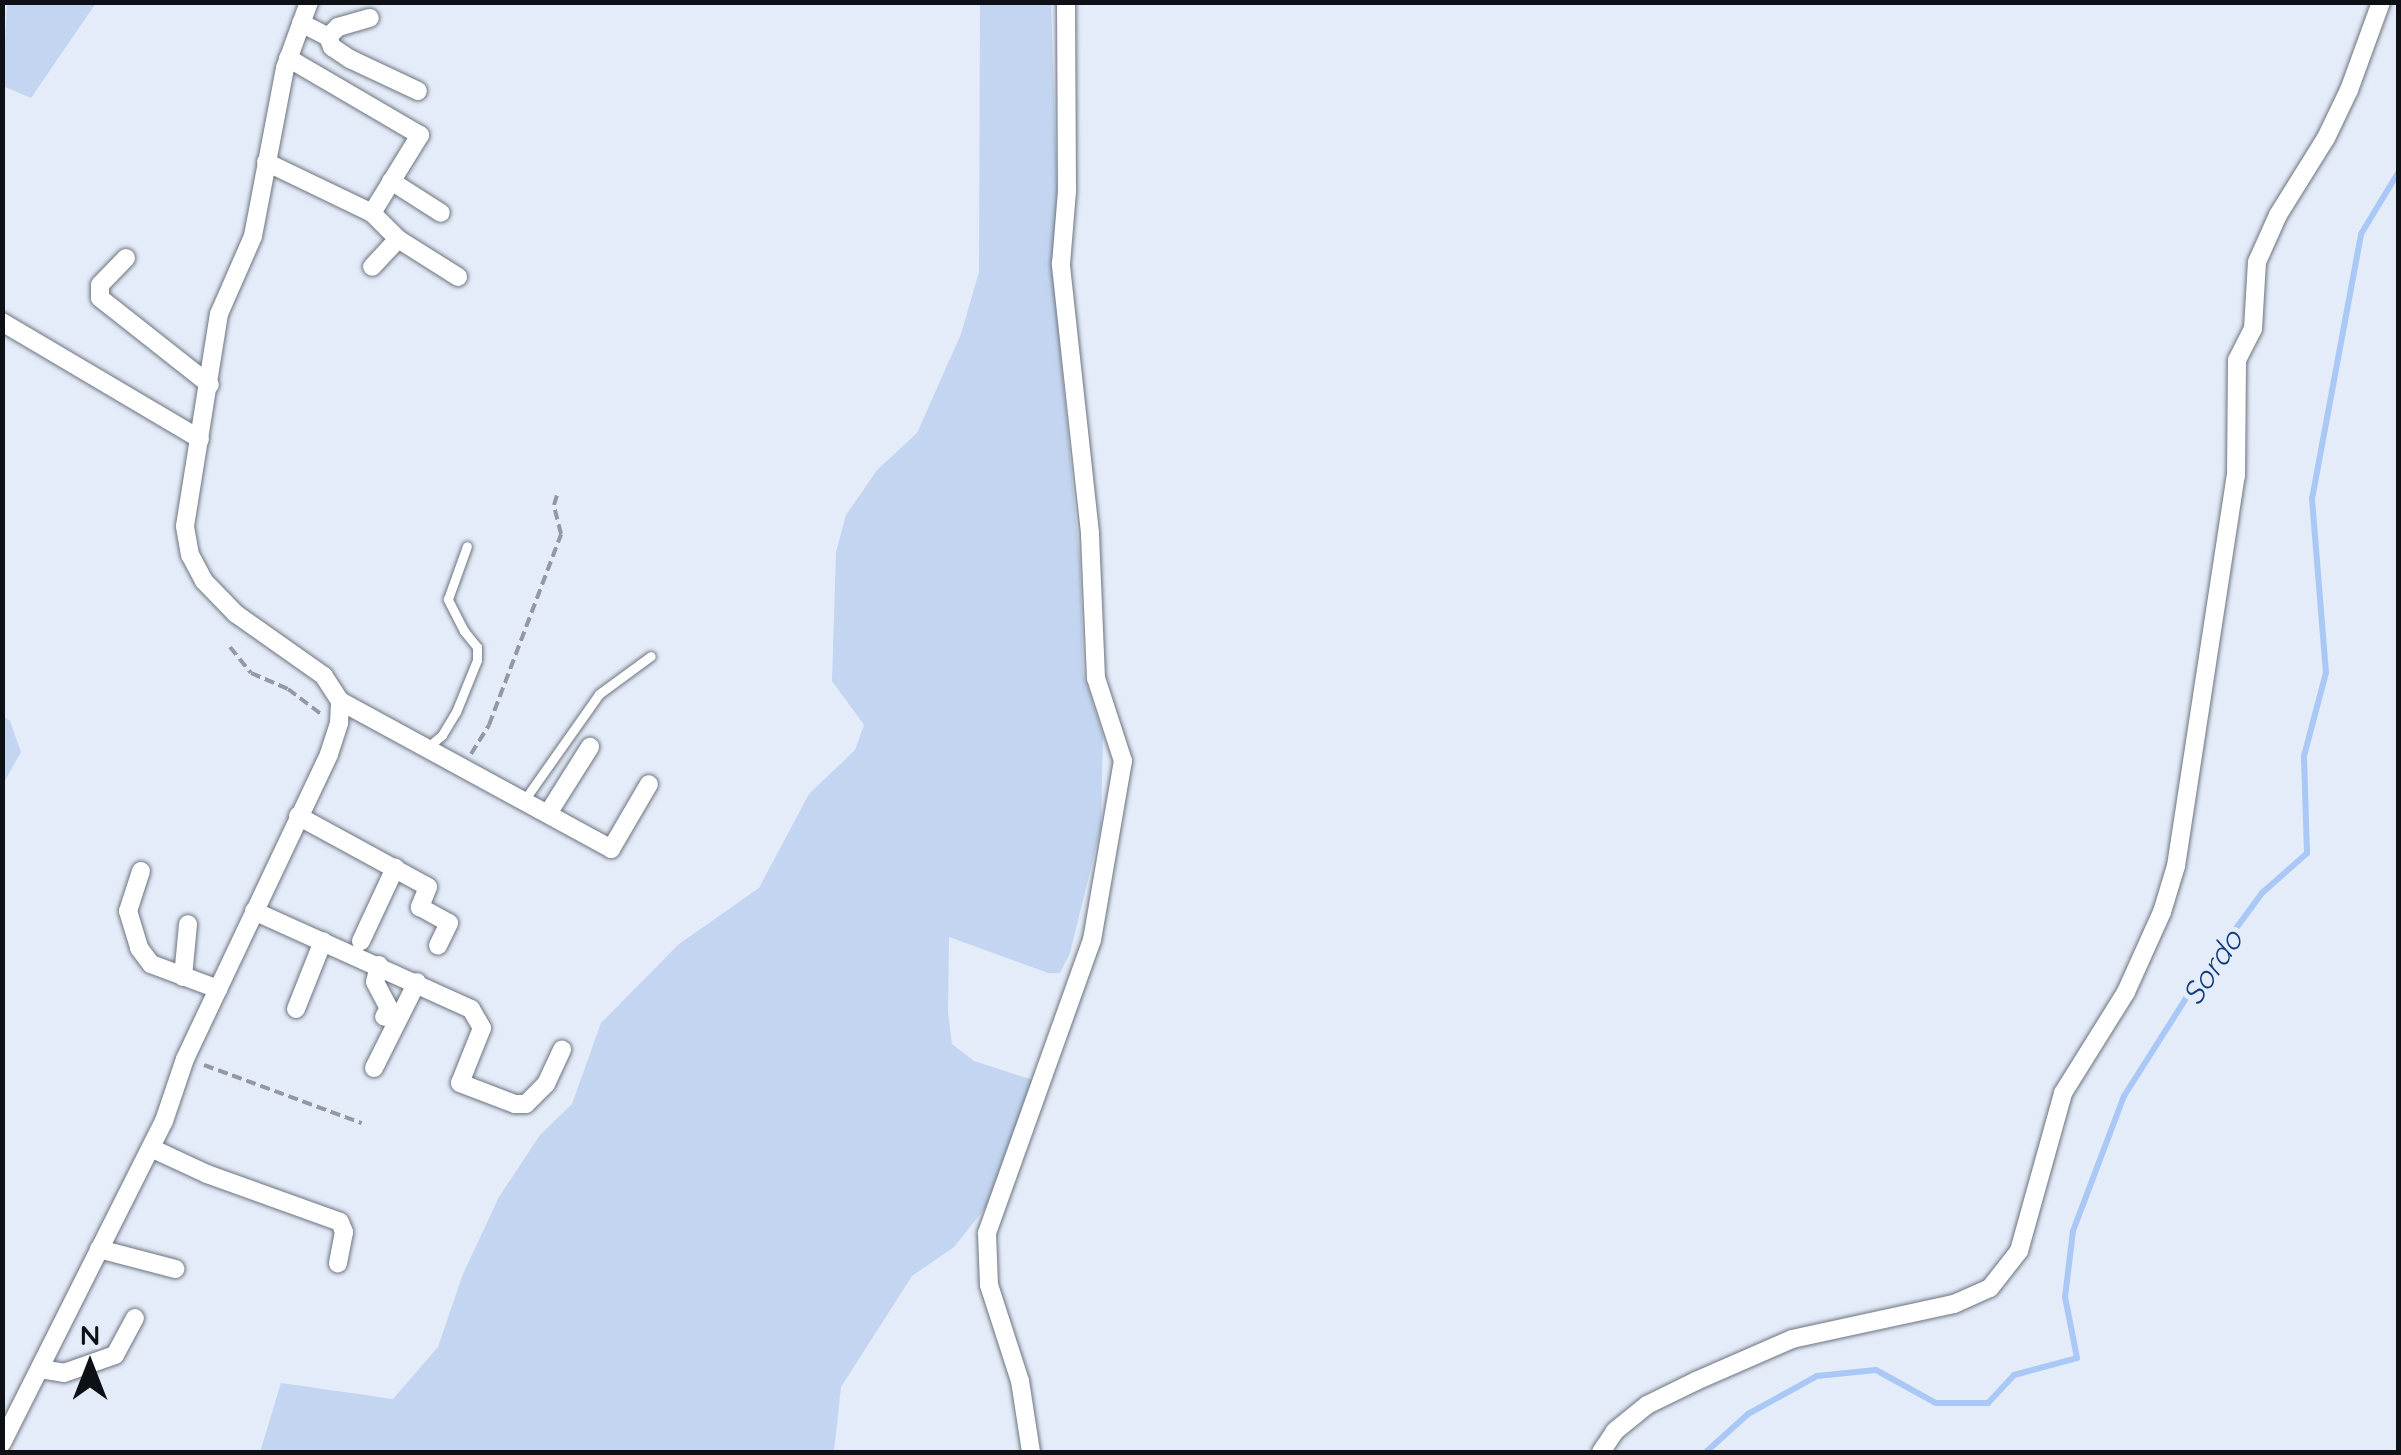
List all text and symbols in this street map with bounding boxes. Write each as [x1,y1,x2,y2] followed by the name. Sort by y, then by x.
[2174,923,2250,1011] water label: Sordo
[40,1315,140,1415] north arrow
[80,1317,100,1352] text: N

